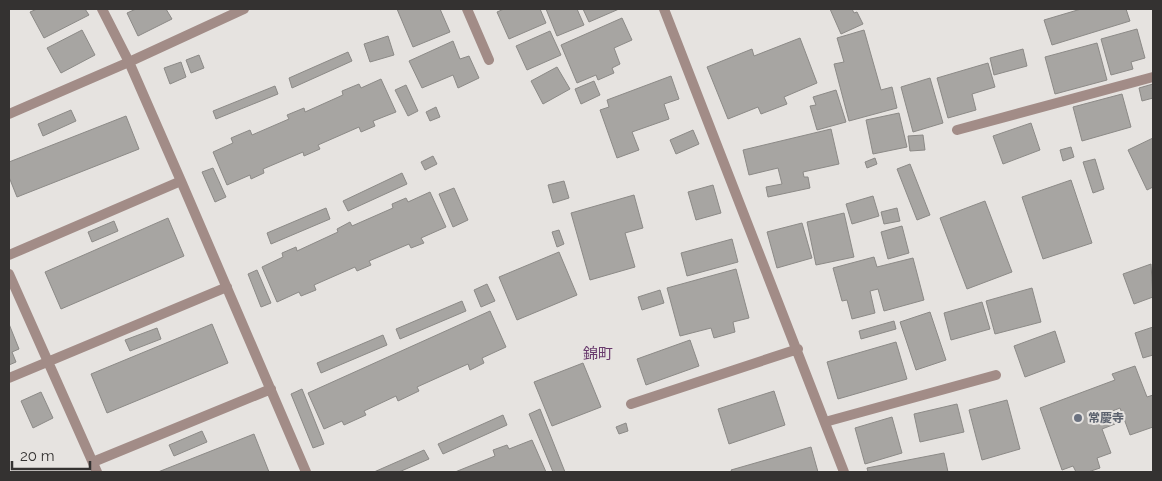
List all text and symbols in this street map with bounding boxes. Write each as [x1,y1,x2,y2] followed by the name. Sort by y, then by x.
[583,345,613,363] district label: 錦町
[1088,411,1124,425] place label: 常慶寺
[1072,412,1084,424] marker: 常慶寺
[12,438,90,470] scale bar
[20,447,55,465] text: 20 m

